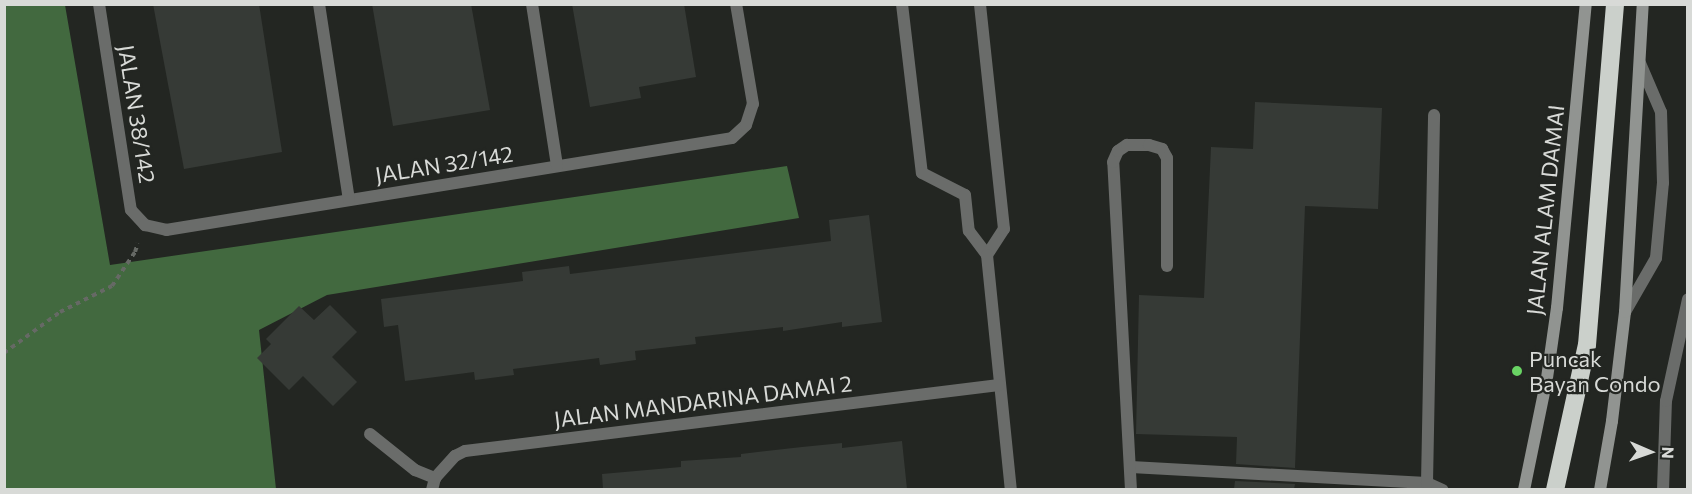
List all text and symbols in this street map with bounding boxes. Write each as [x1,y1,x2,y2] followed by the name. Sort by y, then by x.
[113,43,161,185] street label: JALAN 38/142
[1521,103,1569,317] street label: JALAN ALAM DAMAI
[373,140,515,188] street label: JALAN 32/142
[1529,345,1661,396] place label: Puncak Bayan Condo
[1510,364,1524,378] marker: Puncak Bayan Condo
[552,370,854,432] street label: JALAN MANDARINA DAMAI 2
[1620,422,1680,482] north arrow
[1659,446,1678,459] text: N

